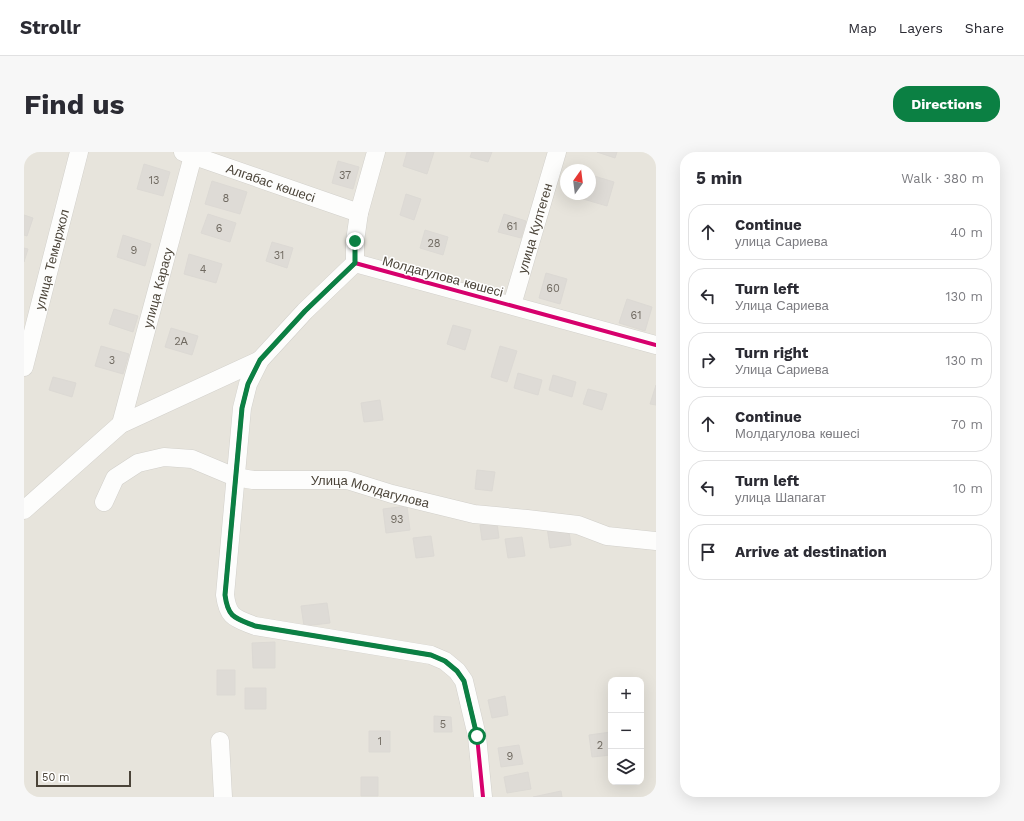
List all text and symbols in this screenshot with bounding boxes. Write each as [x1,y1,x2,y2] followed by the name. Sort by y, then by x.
[20,16,81,39] text: Strollr
[848,20,877,36] text: Map
[899,20,943,36] text: Layers
[965,20,1004,36] text: Share
[893,86,1000,122] button: Directions
[24,88,124,121] text: Find us
[224,161,317,205] street label: Алгабас көшесі
[560,164,596,200] north arrow
[696,168,742,188] text: 5 min
[339,169,351,182] house number: 37
[901,171,984,186] text: Walk · 380 m
[149,174,159,187] house number: 13
[515,181,555,275] street label: улица Култеген
[223,192,230,205] house number: 8
[32,208,72,312] street label: улица Темыржол
[735,216,802,234] text: Continue
[507,220,517,233] house number: 61
[697,221,719,243] icon: ahead
[216,222,223,235] house number: 6
[950,225,983,240] text: 40 m
[346,232,364,250] route end
[735,234,828,249] text: улица Сариева
[427,237,441,250] house number: 28
[131,244,138,257] house number: 9
[140,246,176,330] street label: улица Карасу
[274,249,284,262] house number: 31
[381,253,505,300] street label: Молдагулова көшесі
[200,263,207,276] house number: 4
[735,280,799,298] text: Turn left
[546,282,560,295] house number: 60
[697,285,719,307] icon: left
[945,289,983,304] text: 130 m
[735,298,829,313] text: Улица Сариева
[631,309,641,322] house number: 61
[174,335,189,348] house number: 2А
[735,344,808,362] text: Turn right
[697,349,719,371] icon: right
[945,353,983,368] text: 130 m
[109,354,115,367] house number: 3
[735,362,829,377] text: Улица Сариева
[735,408,802,426] text: Continue
[697,413,719,435] icon: ahead
[951,417,983,432] text: 70 m
[735,426,860,441] text: Молдагулова көшесі
[735,472,799,490] text: Turn left
[311,473,432,511] street label: Улица Молдагулова
[697,477,719,499] icon: left
[953,481,983,496] text: 10 m
[735,490,826,505] text: улица Шапагат
[391,513,403,526] house number: 93
[697,541,719,563] icon: arrive
[735,543,887,561] text: Arrive at destination
[608,677,644,785] map controls
[608,677,644,713] button: +
[608,713,644,749] button: −
[440,718,446,731] house number: 5
[468,727,486,745] route start
[378,735,382,748] house number: 1
[597,739,603,752] house number: 2
[608,749,644,785] button: layers
[507,750,514,763] house number: 9
[36,769,131,788] scale bar
[42,771,69,784] text: 50 m

